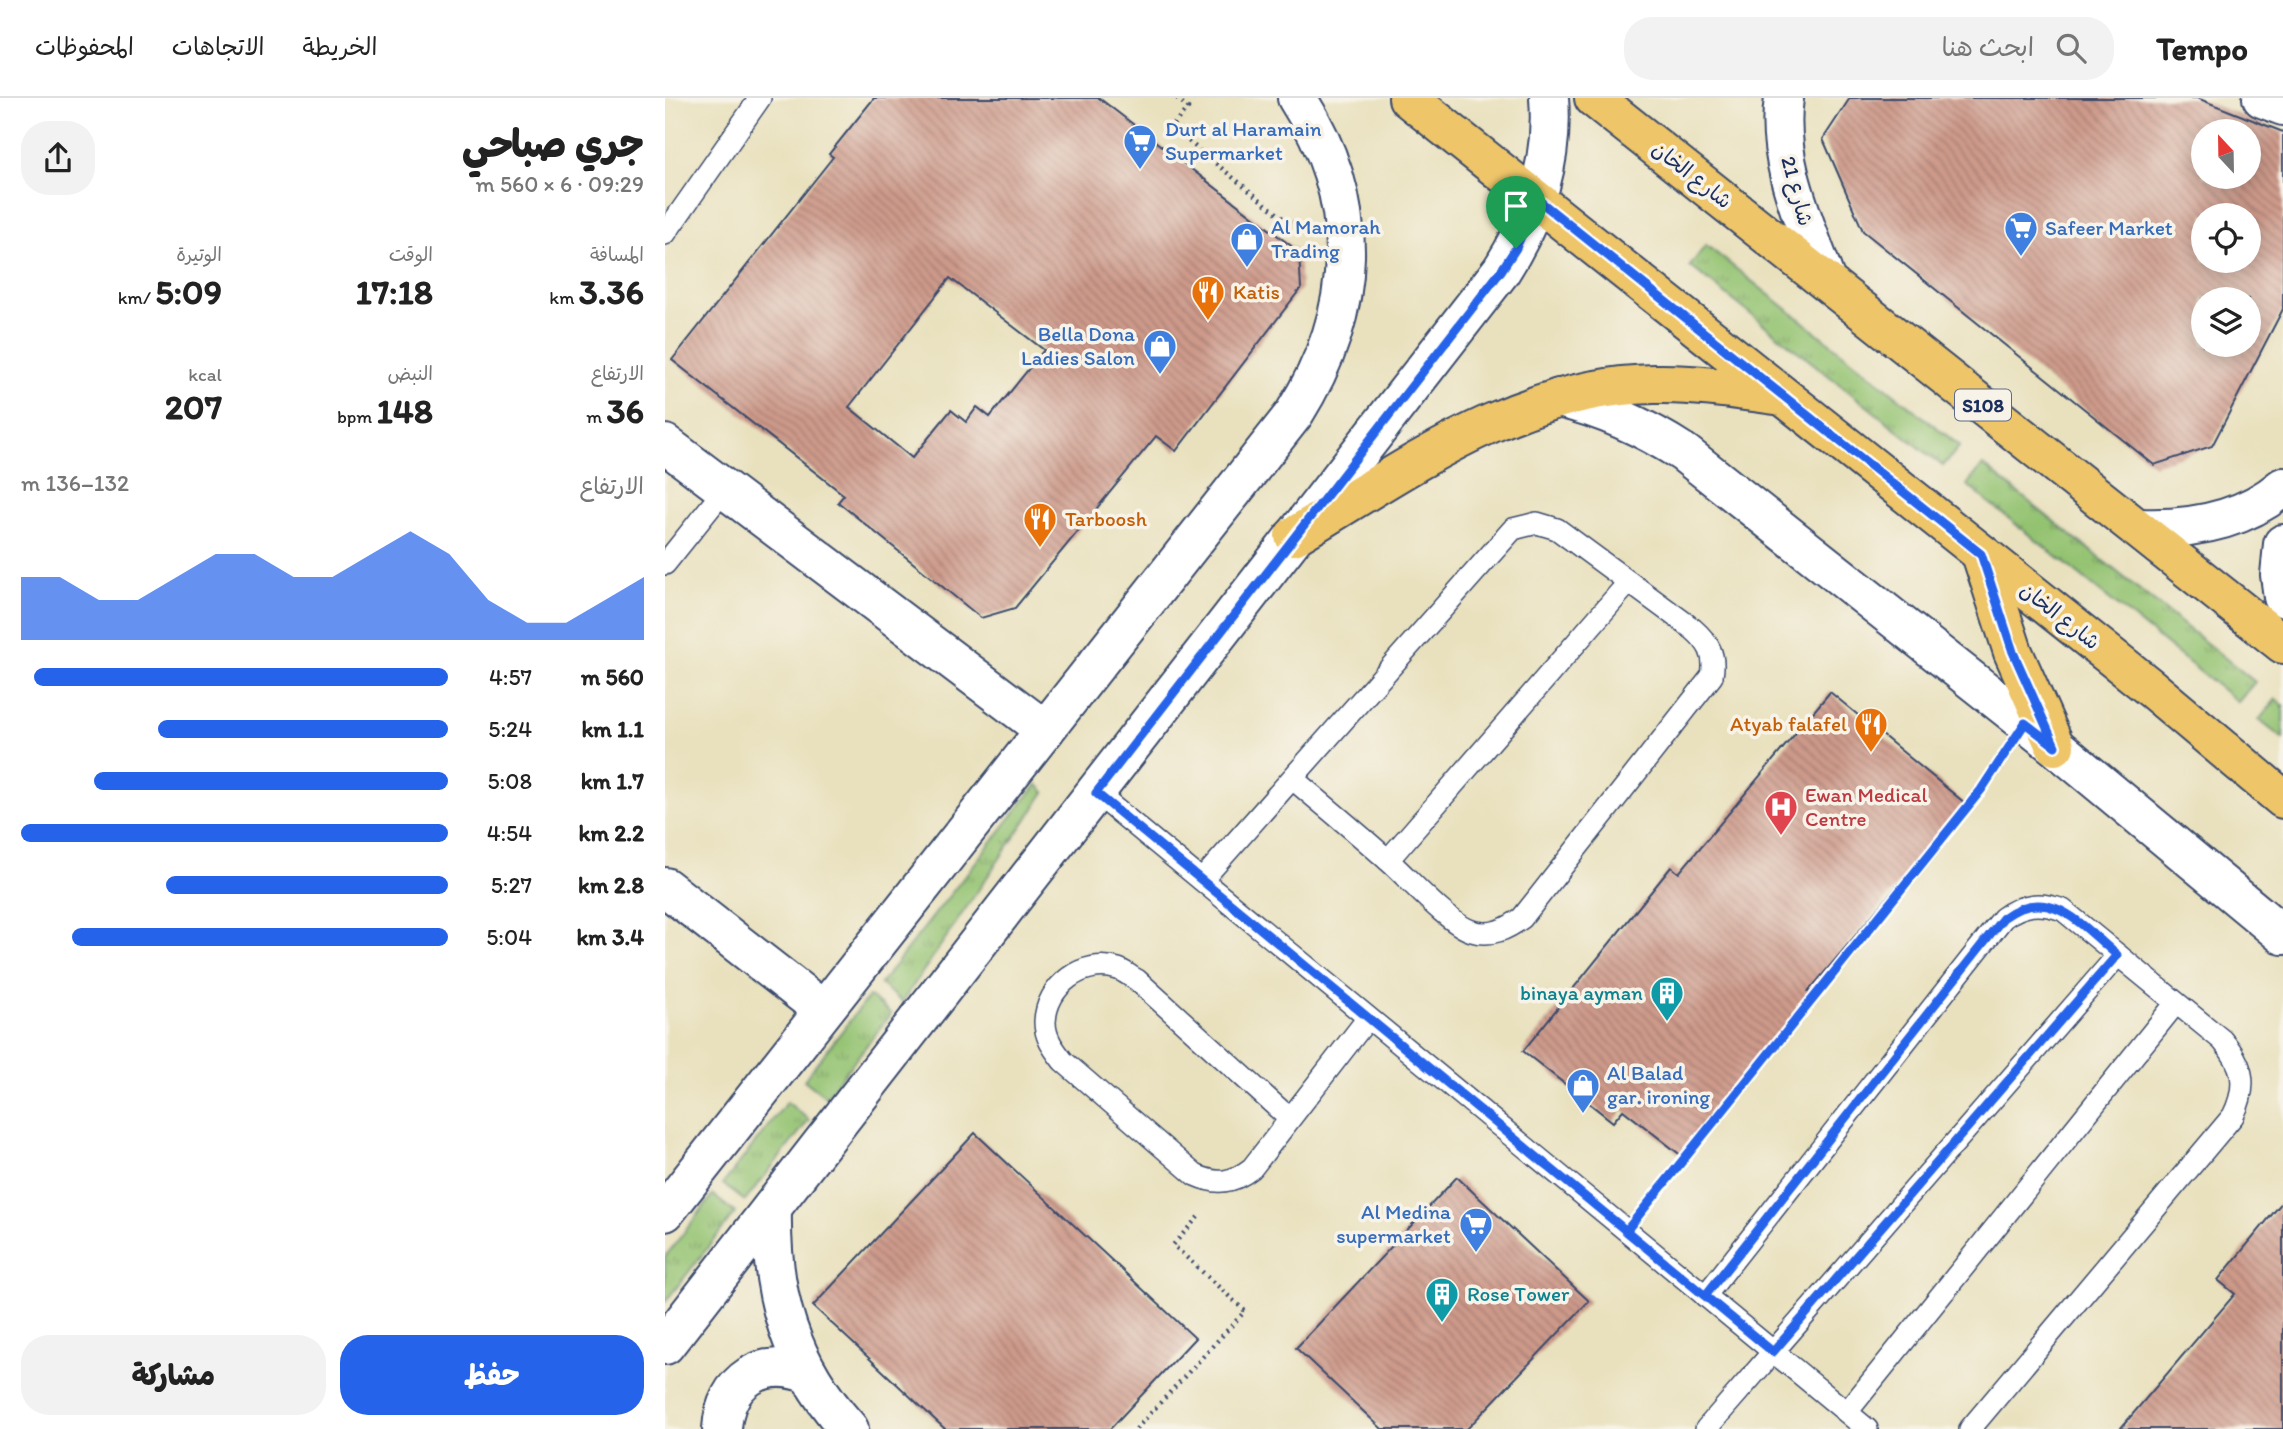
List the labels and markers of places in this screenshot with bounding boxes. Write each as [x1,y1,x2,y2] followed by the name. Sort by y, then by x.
[1165,116,1322,165] place label: Durt al Haramain Supermarket
[1121,122,1159,171] supermarket icon: Durt al Haramain Supermarket
[1486,176,1546,248] pin
[2002,209,2040,258] supermarket icon: Safeer Market
[1271,214,1381,263] place label: Al Mamorah Trading
[2045,215,2173,240] place label: Safeer Market
[1228,220,1266,269] shop icon: Al Mamorah Trading
[1189,273,1227,322] restaurant icon: Katis
[1233,279,1280,304] place label: Katis
[1021,321,1135,370] place label: Bella Dona Ladies Salon
[1141,327,1179,376] shop icon: Bella Dona Ladies Salon
[1021,500,1059,549] restaurant icon: Tarboosh
[1065,506,1148,531] place label: Tarboosh
[1852,705,1890,754] restaurant icon: Atyab falafel
[1730,711,1847,736] place label: Atyab falafel
[1805,782,1927,831] place label: Ewan Medical Centre
[1762,788,1800,837] hospital icon: Ewan Medical Centre
[1648,974,1686,1023] building icon: binaya ayman
[1520,980,1643,1005] place label: binaya ayman
[1607,1060,1710,1109] place label: Al Balad gar. ironing
[1564,1066,1602,1115] shop icon: Al Balad gar. ironing
[1336,1199,1451,1248] place label: Al Medina supermarket
[1457,1205,1495,1254] supermarket icon: Al Medina supermarket
[1423,1275,1461,1324] building icon: Rose Tower
[1467,1281,1570,1306] place label: Rose Tower

